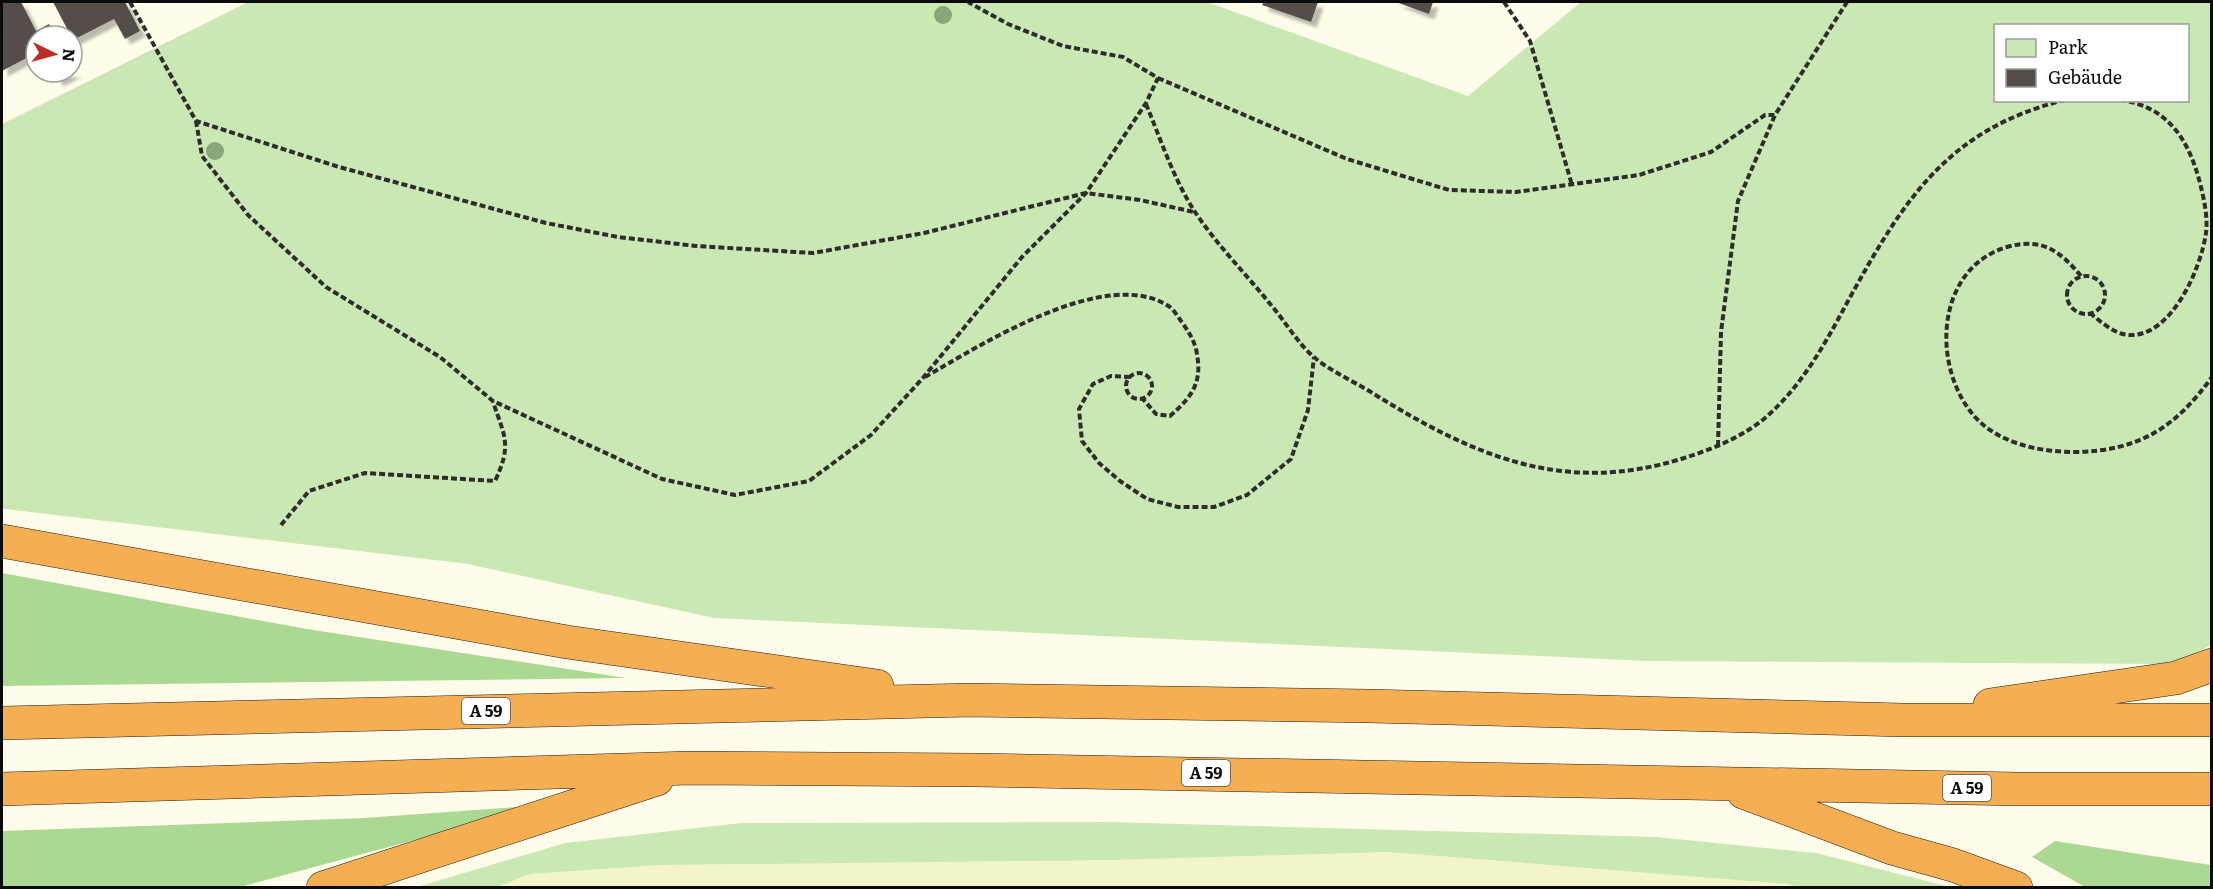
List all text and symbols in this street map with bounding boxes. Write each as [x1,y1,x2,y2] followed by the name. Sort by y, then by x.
[24,24,84,84] north arrow
[1994,24,2189,102] legend
[2048,33,2089,60] text: Park
[57,48,82,63] text: N
[2048,63,2122,90] text: Gebäude
[462,698,510,724] road number: A 59
[1182,760,1230,786] road number: A 59
[1943,775,1991,801] road number: A 59

